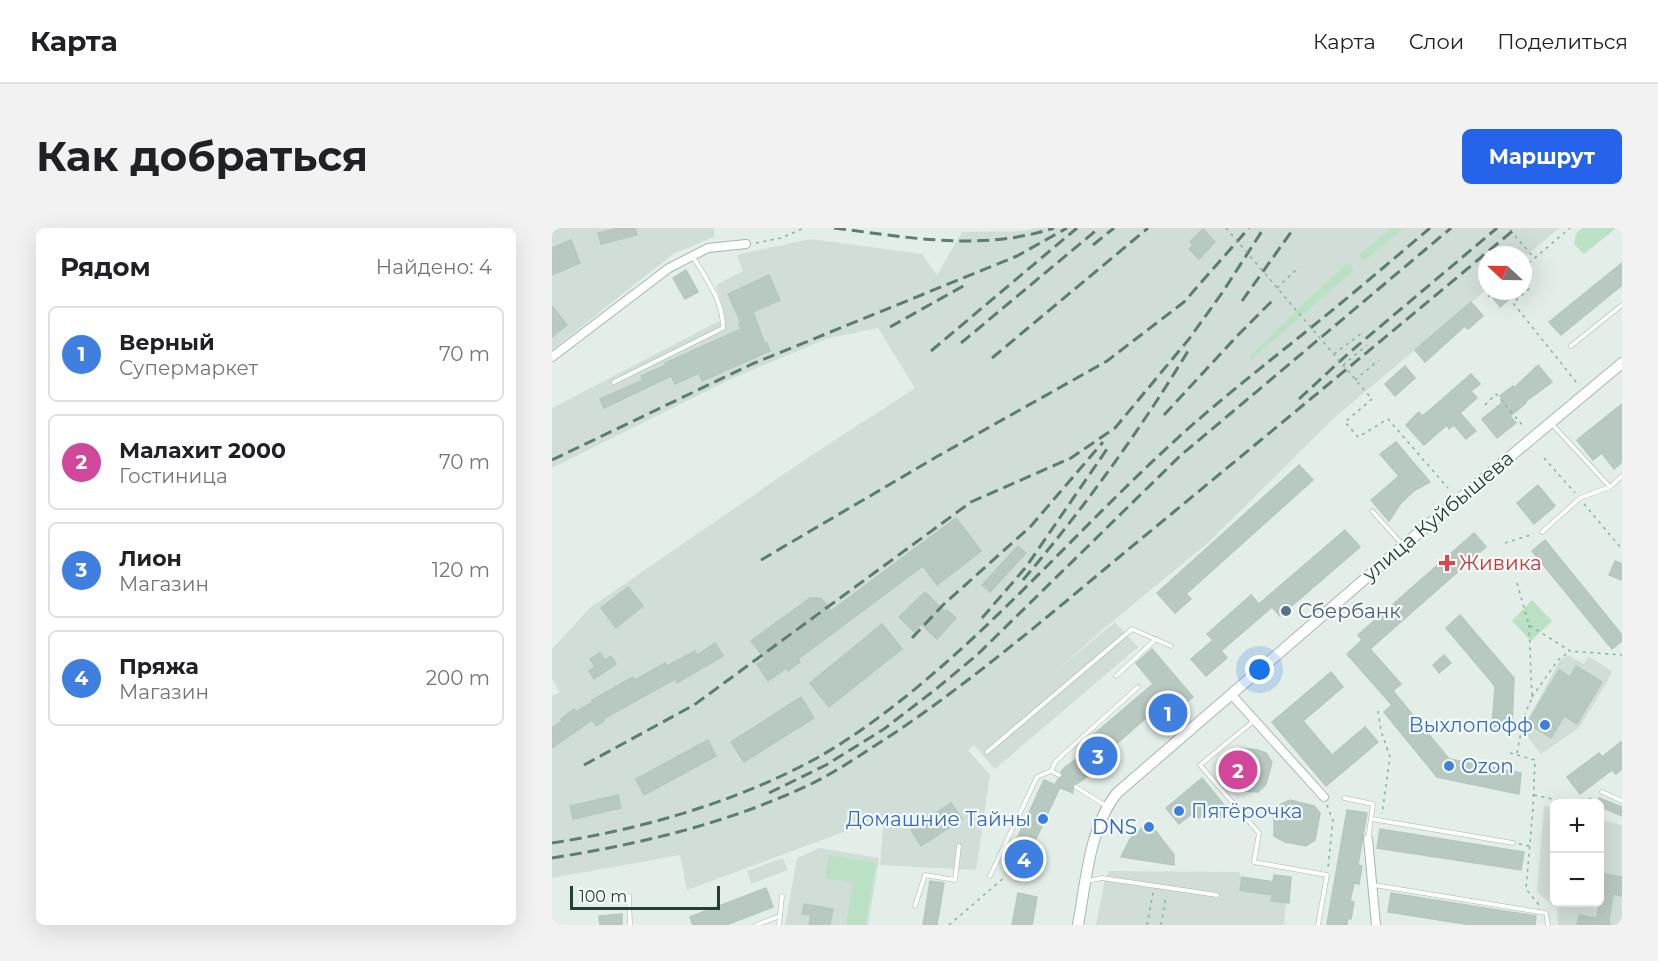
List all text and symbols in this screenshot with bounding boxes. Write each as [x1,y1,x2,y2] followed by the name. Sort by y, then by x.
[30,24,118,58] text: Карта
[1313,29,1376,54] text: Карта
[1409,29,1464,54] text: Слои
[1497,29,1628,54] text: Поделиться
[1462,129,1622,184] button: Маршрут
[36,130,368,182] text: Как добраться
[1478,246,1532,300] north arrow
[60,251,151,283] text: Рядом
[376,255,492,279] text: Найдено: 4
[119,329,215,356] text: Верный
[78,342,85,366] text: 1
[439,342,490,366] text: 70 m
[119,356,258,380] text: Супермаркет
[119,437,286,464] text: Малахит 2000
[1357,446,1518,587] street label: улица Куйбышева
[76,450,87,474] text: 2
[439,450,490,474] text: 70 m
[119,464,228,488] text: Гостиница
[119,545,182,572] text: Лион
[1459,551,1542,575] place label: Живика
[1440,556,1454,570] marker: Живика
[76,558,87,582] text: 3
[432,558,490,582] text: 120 m
[119,572,209,596] text: Магазин
[1298,599,1401,623] place label: Сбербанк
[1279,604,1293,618] marker: Сбербанк
[119,653,199,680] text: Пряжа
[1245,655,1274,684] your location
[75,666,88,690] text: 4
[426,666,490,690] text: 200 m
[119,680,209,704] text: Магазин
[1148,690,1188,736] pin: 1
[1409,713,1533,737] place label: Выхлопофф
[1538,718,1552,732] marker: Выхлопофф
[1078,734,1118,778] pin: 3
[1218,748,1258,792] pin: 2
[1461,754,1514,778] place label: Ozon
[1442,759,1456,773] marker: Ozon
[1191,799,1302,823] place label: Пятёрочка
[1550,799,1604,907] map controls
[1550,799,1604,853] button: +
[1172,804,1186,818] marker: Пятёрочка
[846,807,1031,831] place label: Домашние Тайны
[1036,812,1050,826] marker: Домашние Тайны
[1092,815,1137,839] place label: DNS
[1142,820,1156,834] marker: DNS
[1004,836,1044,882] pin: 4
[1550,853,1604,907] button: −
[570,883,720,910] scale bar
[579,887,627,906] text: 100 m

